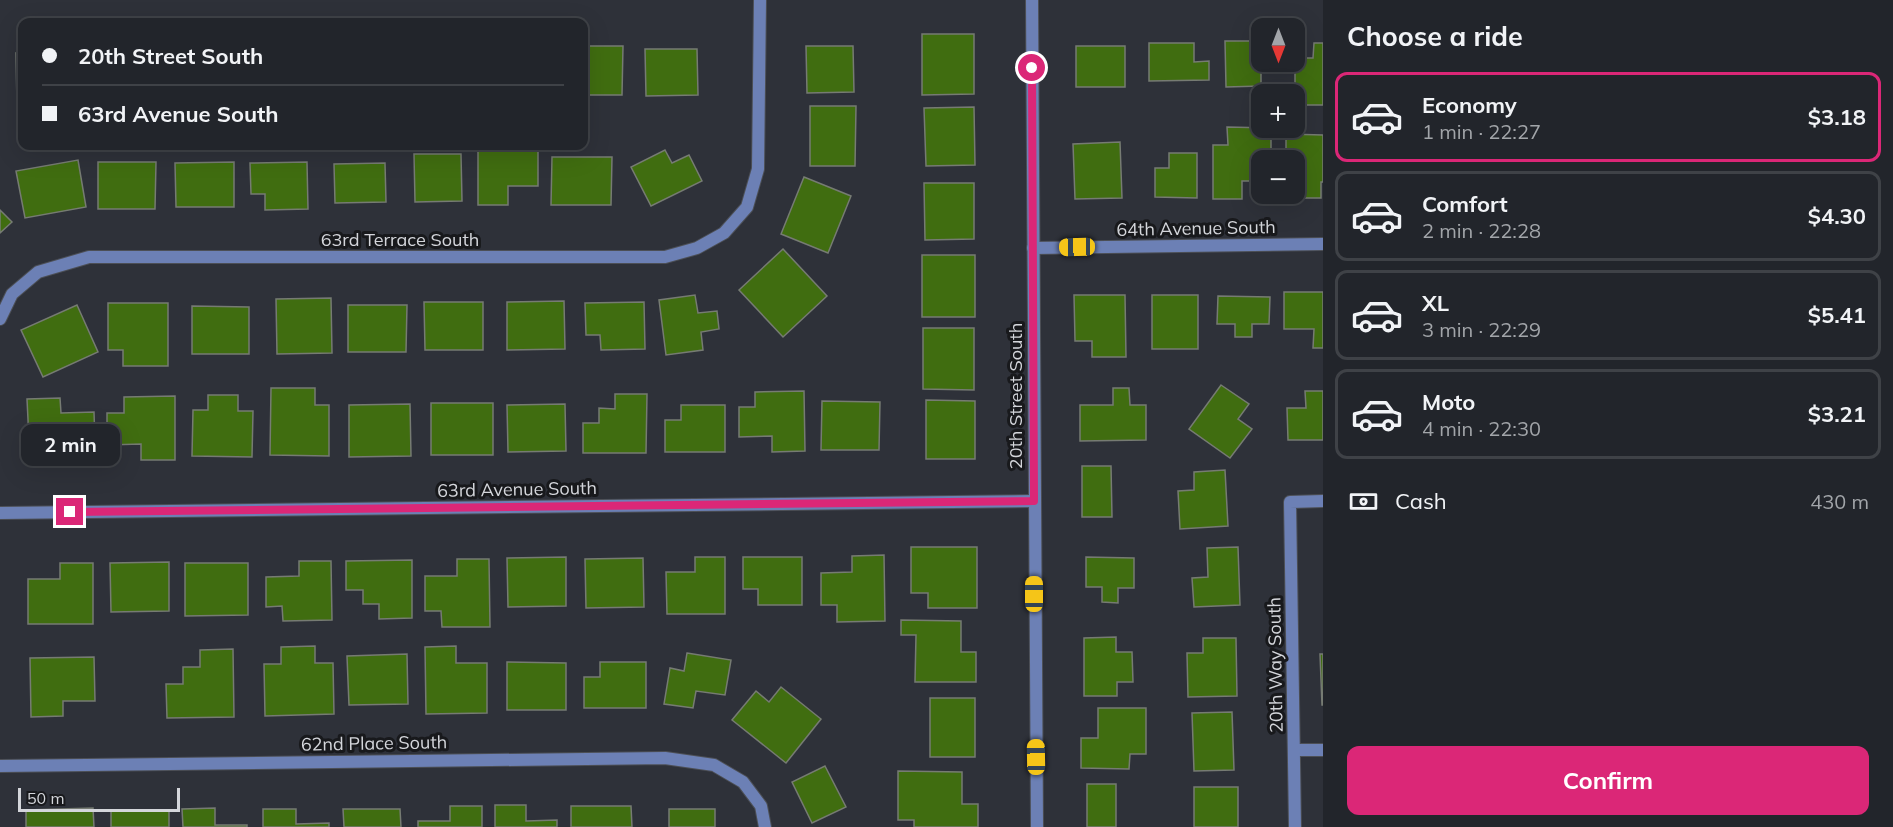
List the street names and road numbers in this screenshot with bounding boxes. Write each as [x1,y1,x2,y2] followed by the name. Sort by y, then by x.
[1116,215,1276,241] street label: 64th Avenue South
[321,228,479,251] street label: 63rd Terrace South
[1004,323,1027,469] street label: 20th Street South
[437,476,597,502] street label: 63rd Avenue South
[1262,597,1288,733] street label: 20th Way South
[301,730,447,756] street label: 62nd Place South

